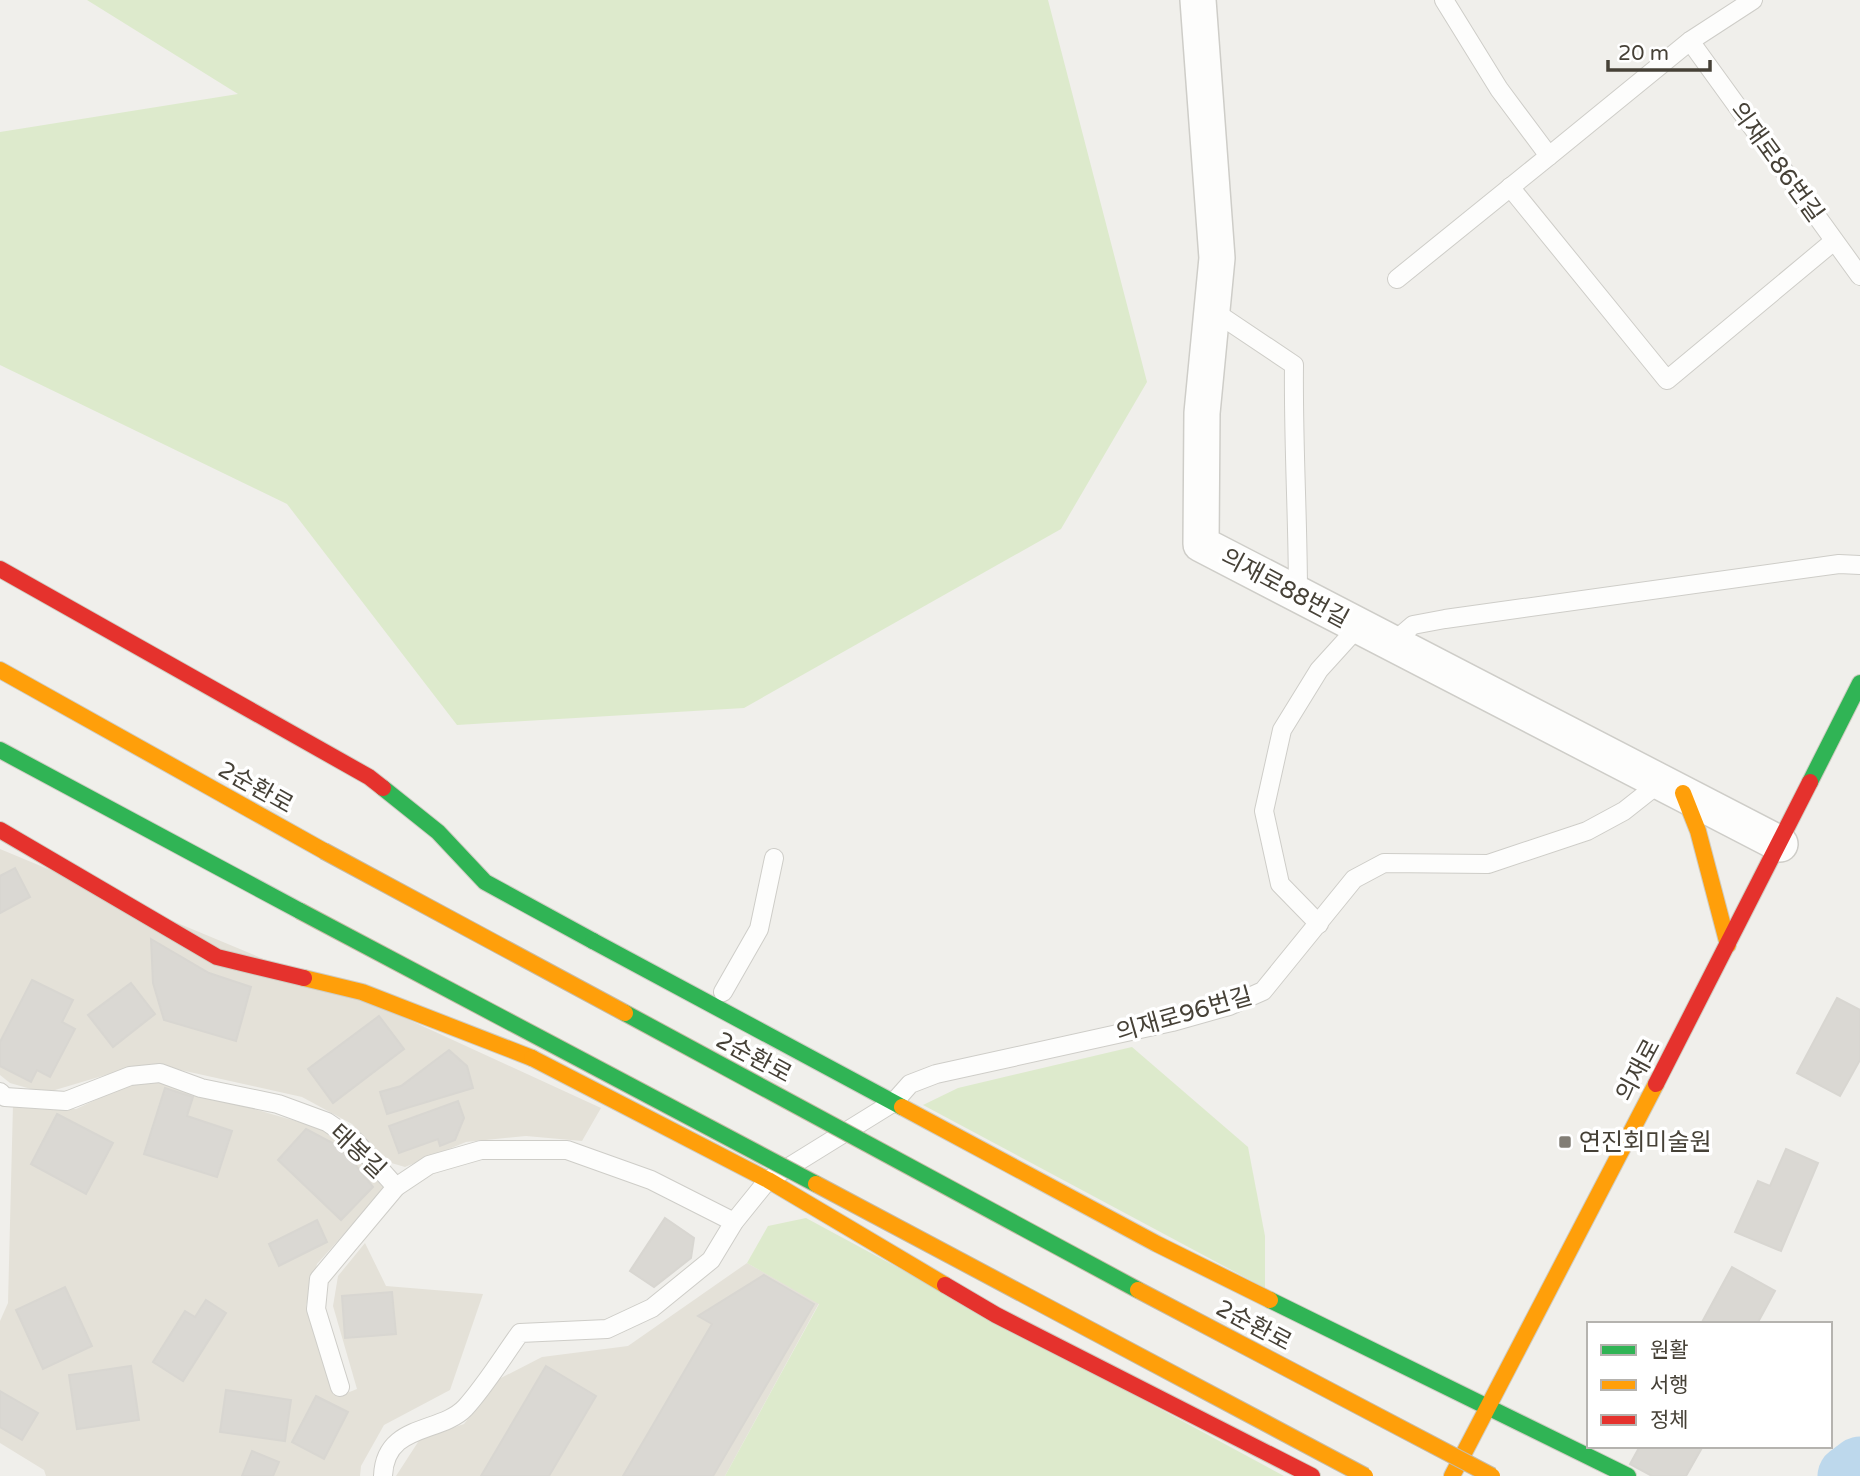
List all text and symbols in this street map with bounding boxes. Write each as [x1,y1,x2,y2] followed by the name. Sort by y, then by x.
[1608,28,1710,72] scale bar
[1618,41,1669,66] text: 20 m
[1724,97,1830,228] street label: 의재로86번길
[1216,543,1354,634] street label: 의재로88번길
[213,755,298,820] street label: 2순환로
[1113,981,1256,1048] street label: 의재로96번길
[711,1026,796,1089] street label: 2순환로
[1610,1034,1667,1106] street label: 의재로
[324,1118,392,1185] street label: 태봉길
[1579,1128,1711,1157] place label: 연진회미술원
[1557,1134,1573,1150] marker: 연진회미술원
[1211,1294,1296,1357] street label: 2순환로
[1587,1322,1832,1448] legend
[1650,1338,1689,1363] text: 원활
[1650,1373,1689,1398] text: 서행
[1650,1408,1689,1433] text: 정체

